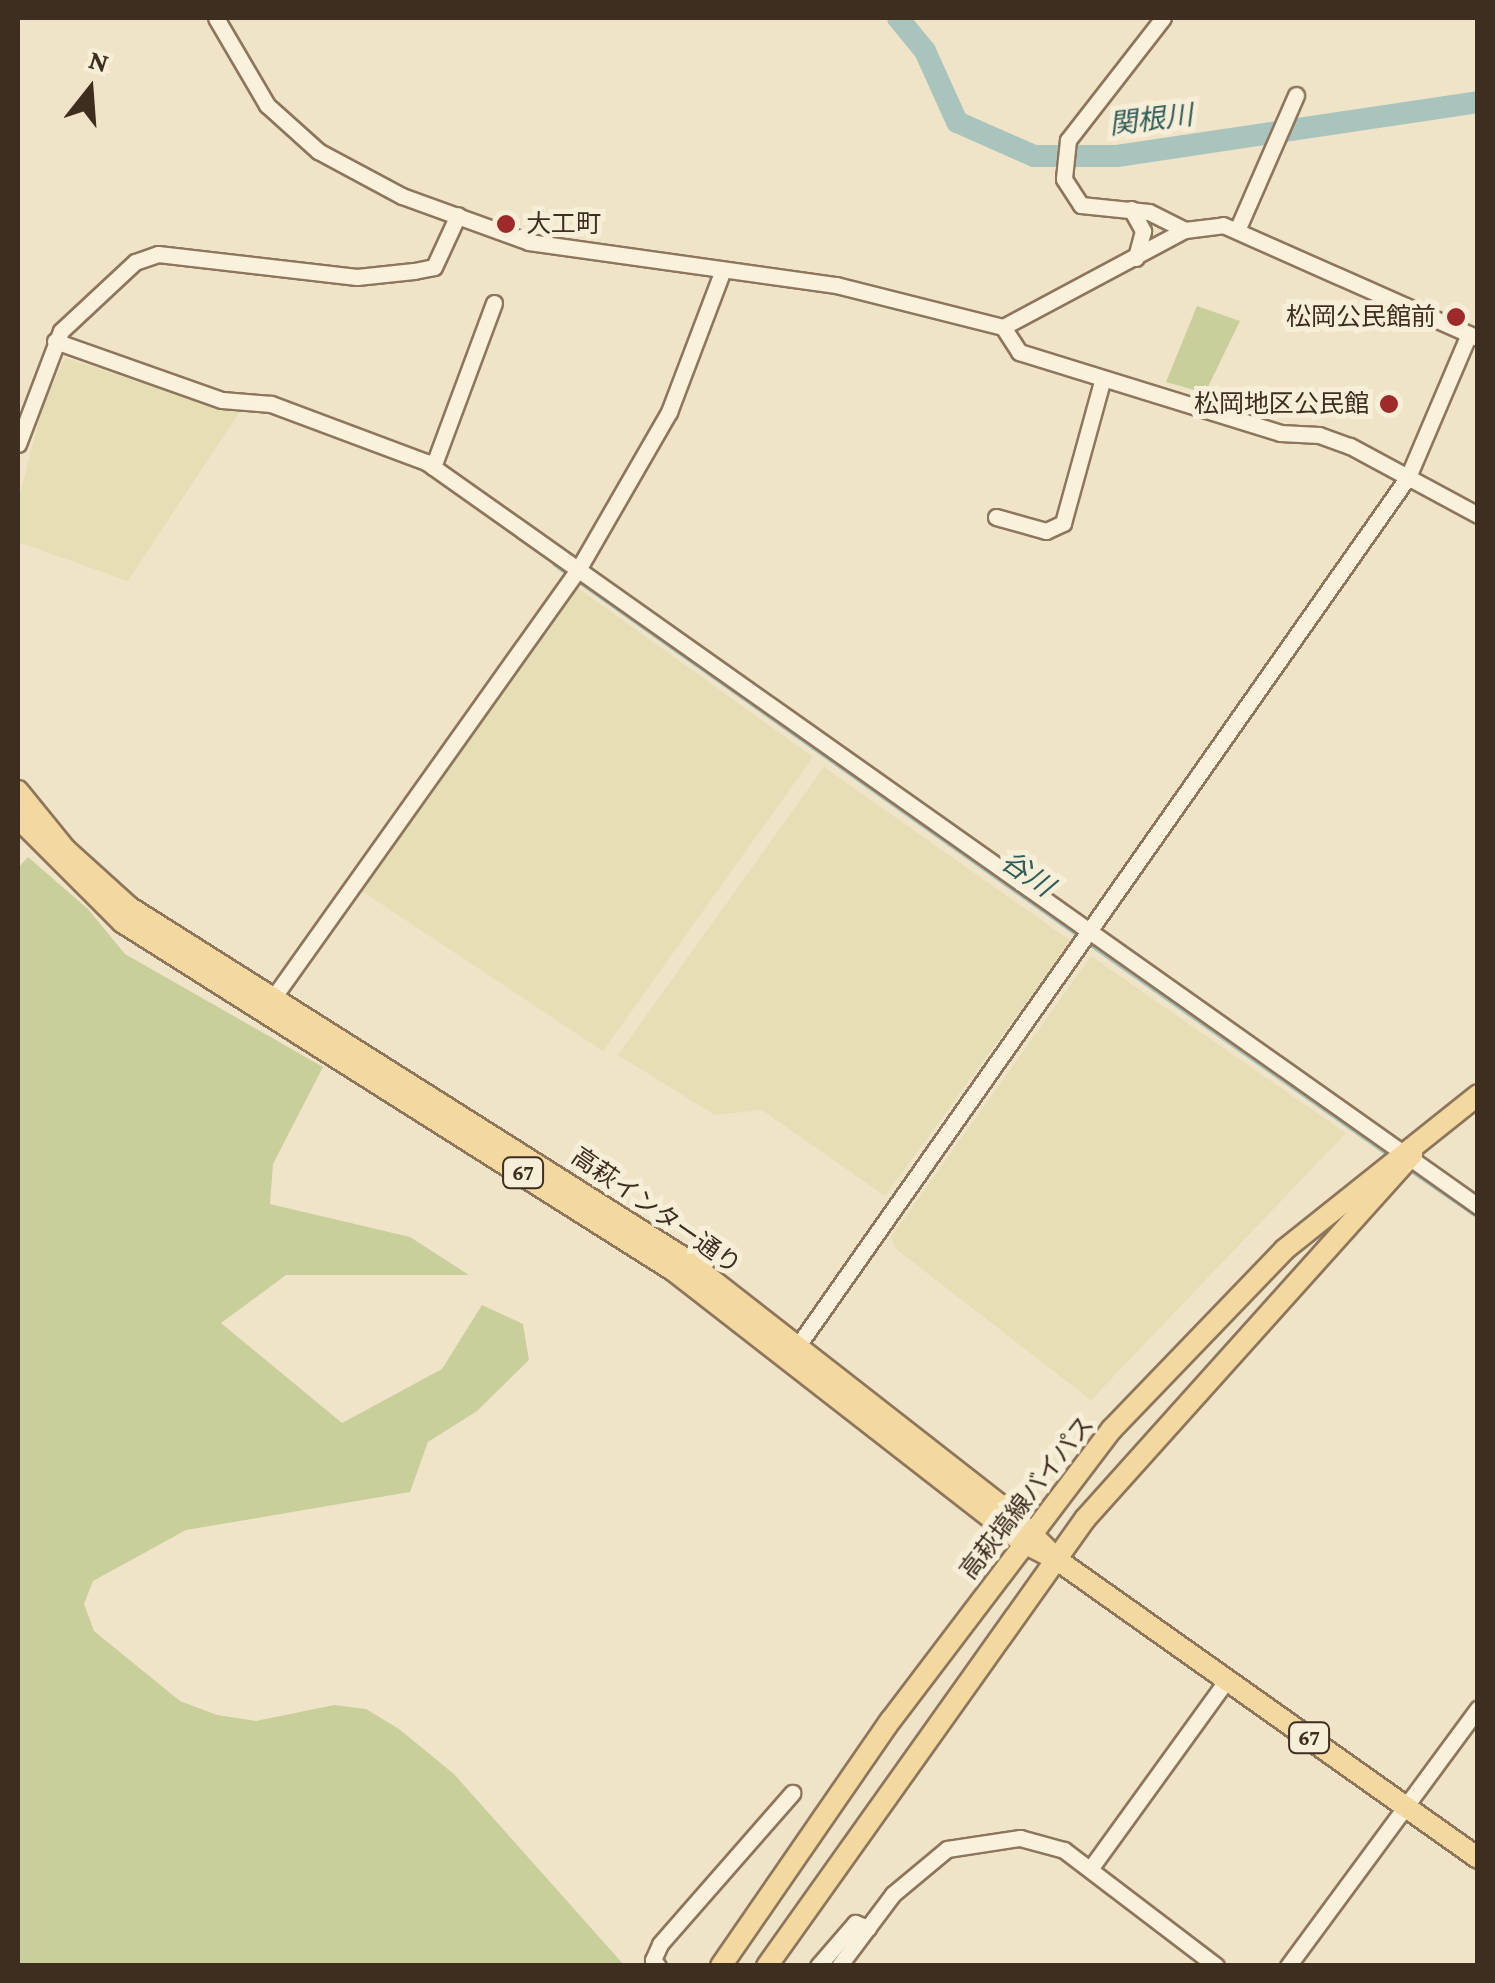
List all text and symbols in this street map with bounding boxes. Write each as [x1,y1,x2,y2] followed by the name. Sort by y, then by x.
[40,40,140,140] north arrow
[85,43,113,78] text: N
[1107,98,1195,142] water label: 関根川
[526,209,601,239] place label: 大工町
[495,213,517,235] marker: 大工町
[1286,302,1436,332] place label: 松岡公民館前
[1445,306,1467,328] marker: 松岡公民館前
[1194,389,1369,419] place label: 松岡地区公民館
[1378,393,1400,415] marker: 松岡地区公民館
[994,844,1060,904] water label: 谷川
[565,1141,747,1281] street label: 高萩インター通り
[500,1156,546,1190] road number: 67
[954,1410,1100,1586] street label: 高萩塙線バイパス
[1286,1721,1332,1755] road number: 67

